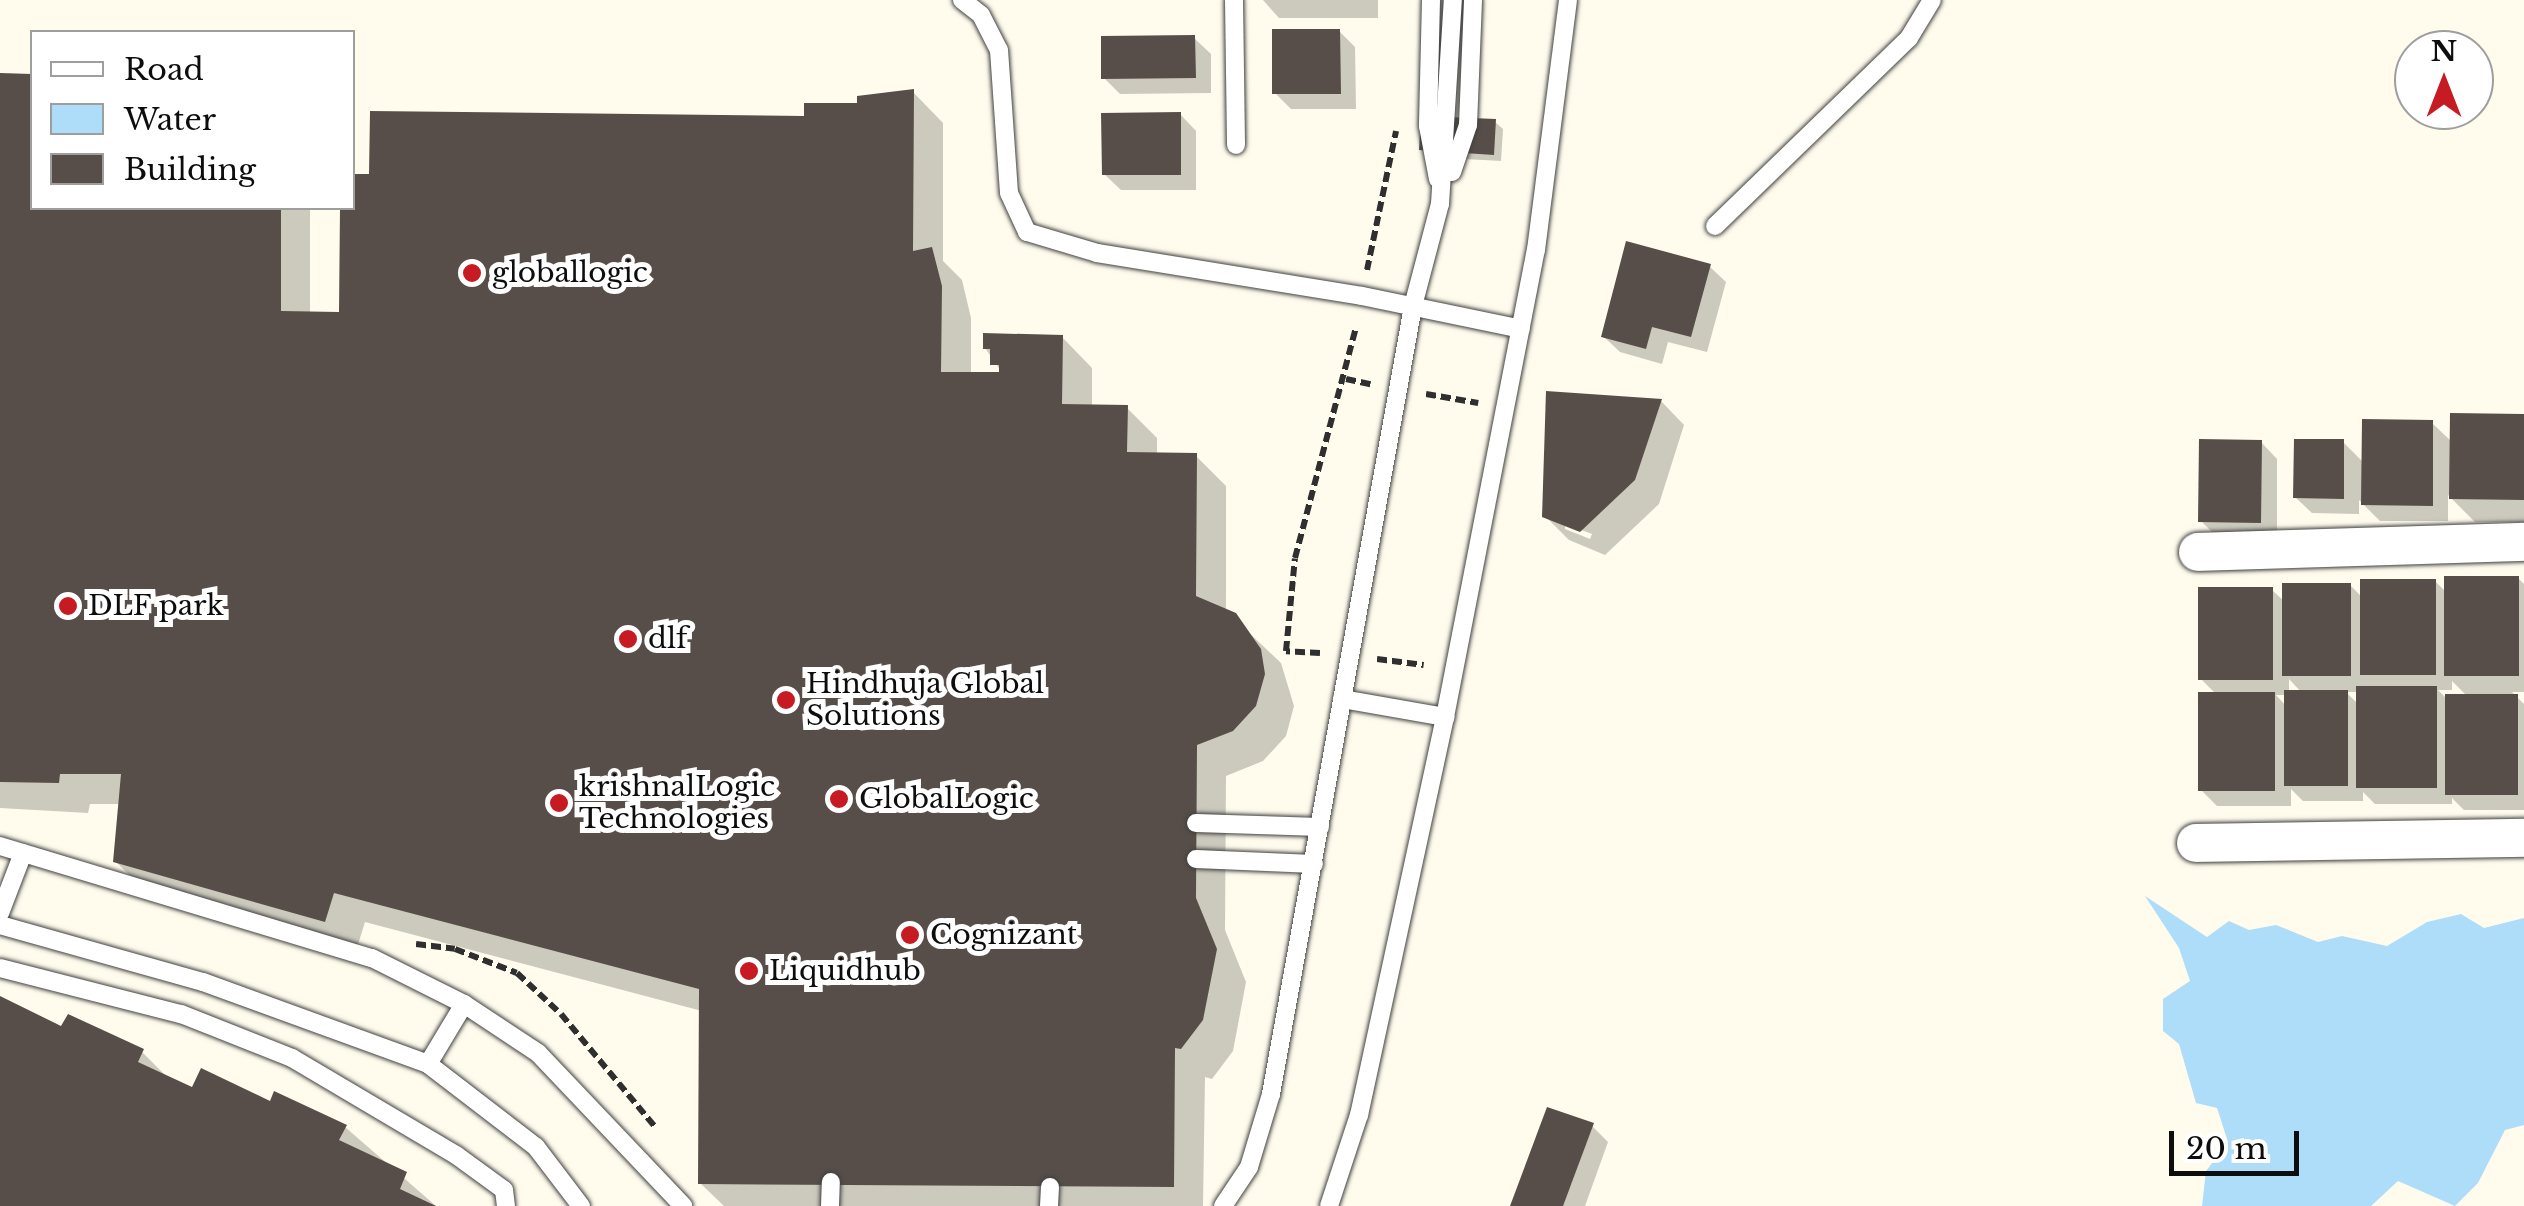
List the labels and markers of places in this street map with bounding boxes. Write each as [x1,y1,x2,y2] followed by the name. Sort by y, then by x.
[492,256,648,290] place label: globallogic
[461,262,483,284] marker: globallogic
[88,589,225,623] place label: DLF park
[57,595,79,617] marker: DLF park
[648,622,688,656] place label: dlf
[617,628,639,650] marker: dlf
[806,667,1044,733] place label: Hindhuja Global Solutions
[775,689,797,711] marker: Hindhuja Global Solutions
[579,770,775,836] place label: krishnalLogic Technologies
[859,782,1034,816] place label: GlobalLogic
[828,788,850,810] marker: GlobalLogic
[548,792,570,814] marker: krishnalLogic Technologies
[930,918,1077,952] place label: Cognizant
[899,924,921,946] marker: Cognizant
[769,954,921,988] place label: Liquidhub
[738,960,760,982] marker: Liquidhub

